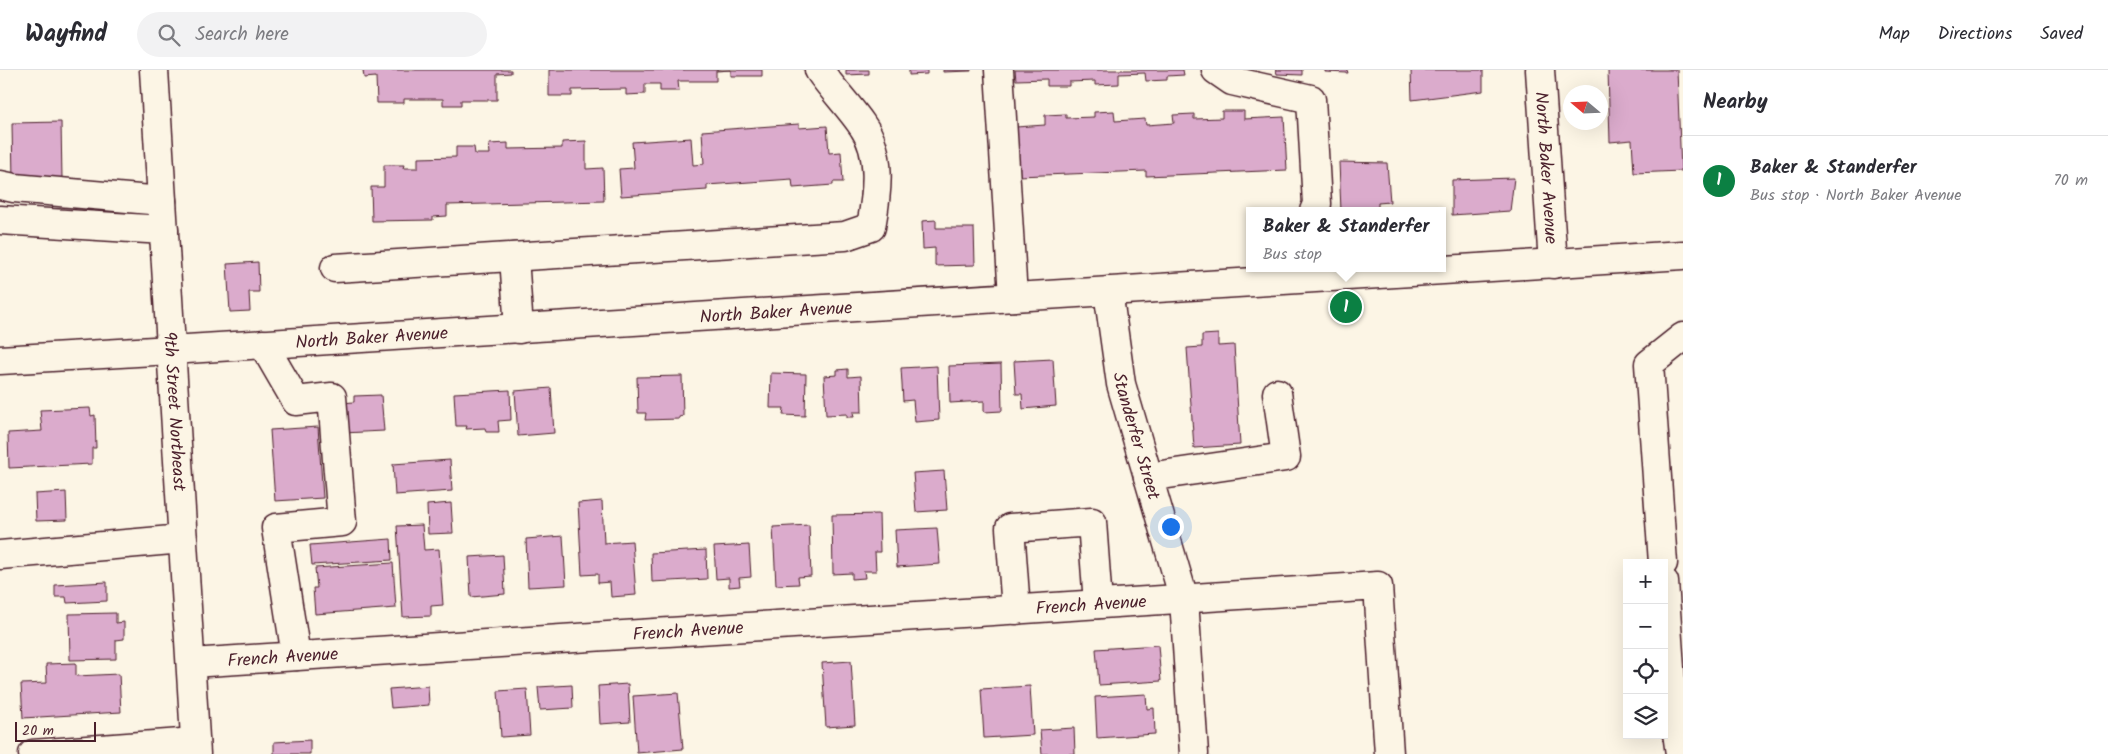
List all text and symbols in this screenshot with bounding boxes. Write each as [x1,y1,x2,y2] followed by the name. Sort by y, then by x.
[137,12,487,57] search box
[25,15,107,54] text: Wayfind
[195,20,289,50] text: Search here
[1878,20,1910,49] text: Map
[1938,20,2012,49] text: Directions
[2040,20,2083,49] text: Saved
[155,21,183,49] icon: search
[1563,85,1608,130] north arrow
[1703,86,1768,119] text: Nearby
[1525,91,1565,245] street label: North Baker Avenue
[1750,153,1917,183] text: Baker & Standerfer
[1717,168,1721,193] text: 1
[2053,168,2088,193] text: 70 m
[1750,183,1961,208] text: Bus stop · North Baker Avenue
[1246,207,1446,272] popup
[1263,212,1429,242] text: Baker & Standerfer
[1263,242,1322,267] text: Bus stop
[1330,288,1362,326] pin: 1
[699,294,853,333] street label: North Baker Avenue
[294,320,449,358] street label: North Baker Avenue
[154,331,193,493] street label: 9th Street Northeast
[1104,371,1167,504] street label: Standerfer Street
[1158,514,1184,540] your location
[1623,559,1668,739] map controls
[1623,559,1668,604] button: +
[1035,588,1148,624] street label: French Avenue
[1623,604,1668,649] button: −
[632,614,744,650] street label: French Avenue
[227,640,339,677] street label: French Avenue
[1623,649,1668,694] button: locate
[1623,694,1668,739] button: layers
[15,719,96,742] scale bar
[22,720,54,742] text: 20 m

